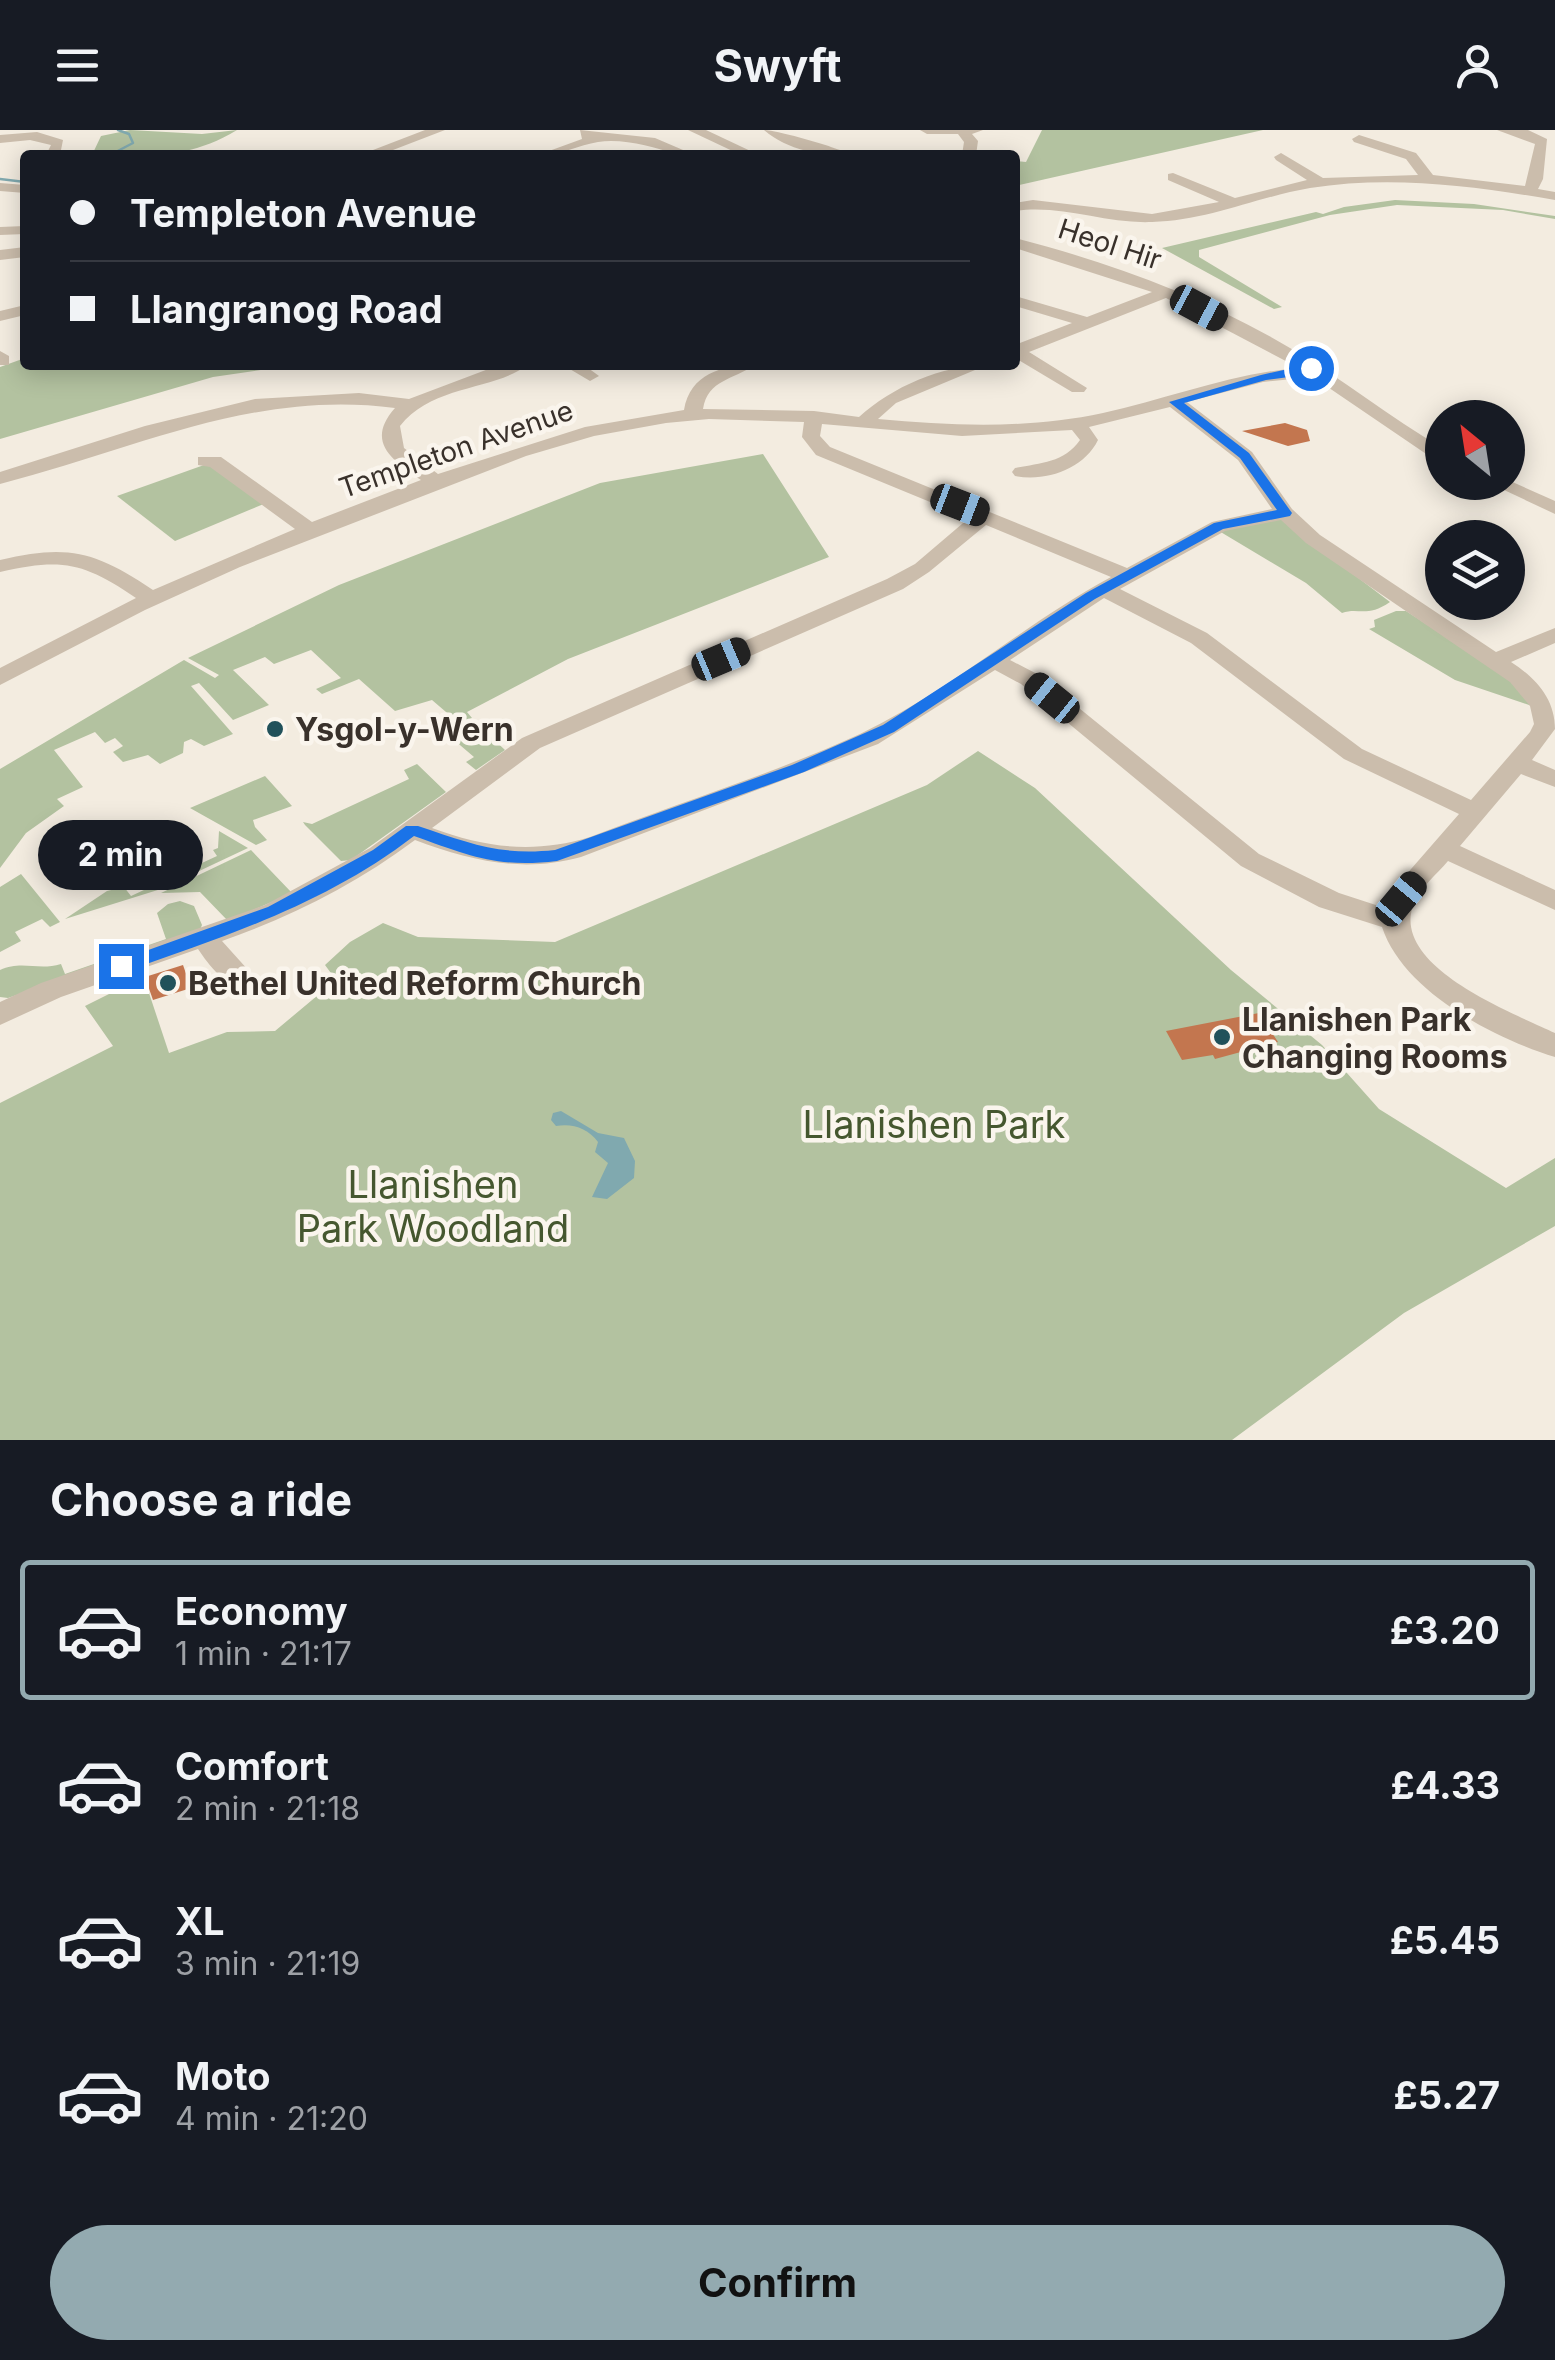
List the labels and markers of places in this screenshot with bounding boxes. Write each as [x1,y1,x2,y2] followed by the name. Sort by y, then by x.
[295,710,514,749] place label: Ysgol-y-Wern
[264,718,286,740] marker: Ysgol-y-Wern
[188,964,641,1003] place label: Bethel United Reform Church
[157,972,179,994] marker: Bethel United Reform Church
[1242,1000,1508,1076] place label: Llanishen Park Changing Rooms
[1211,1026,1233,1048] marker: Llanishen Park Changing Rooms

